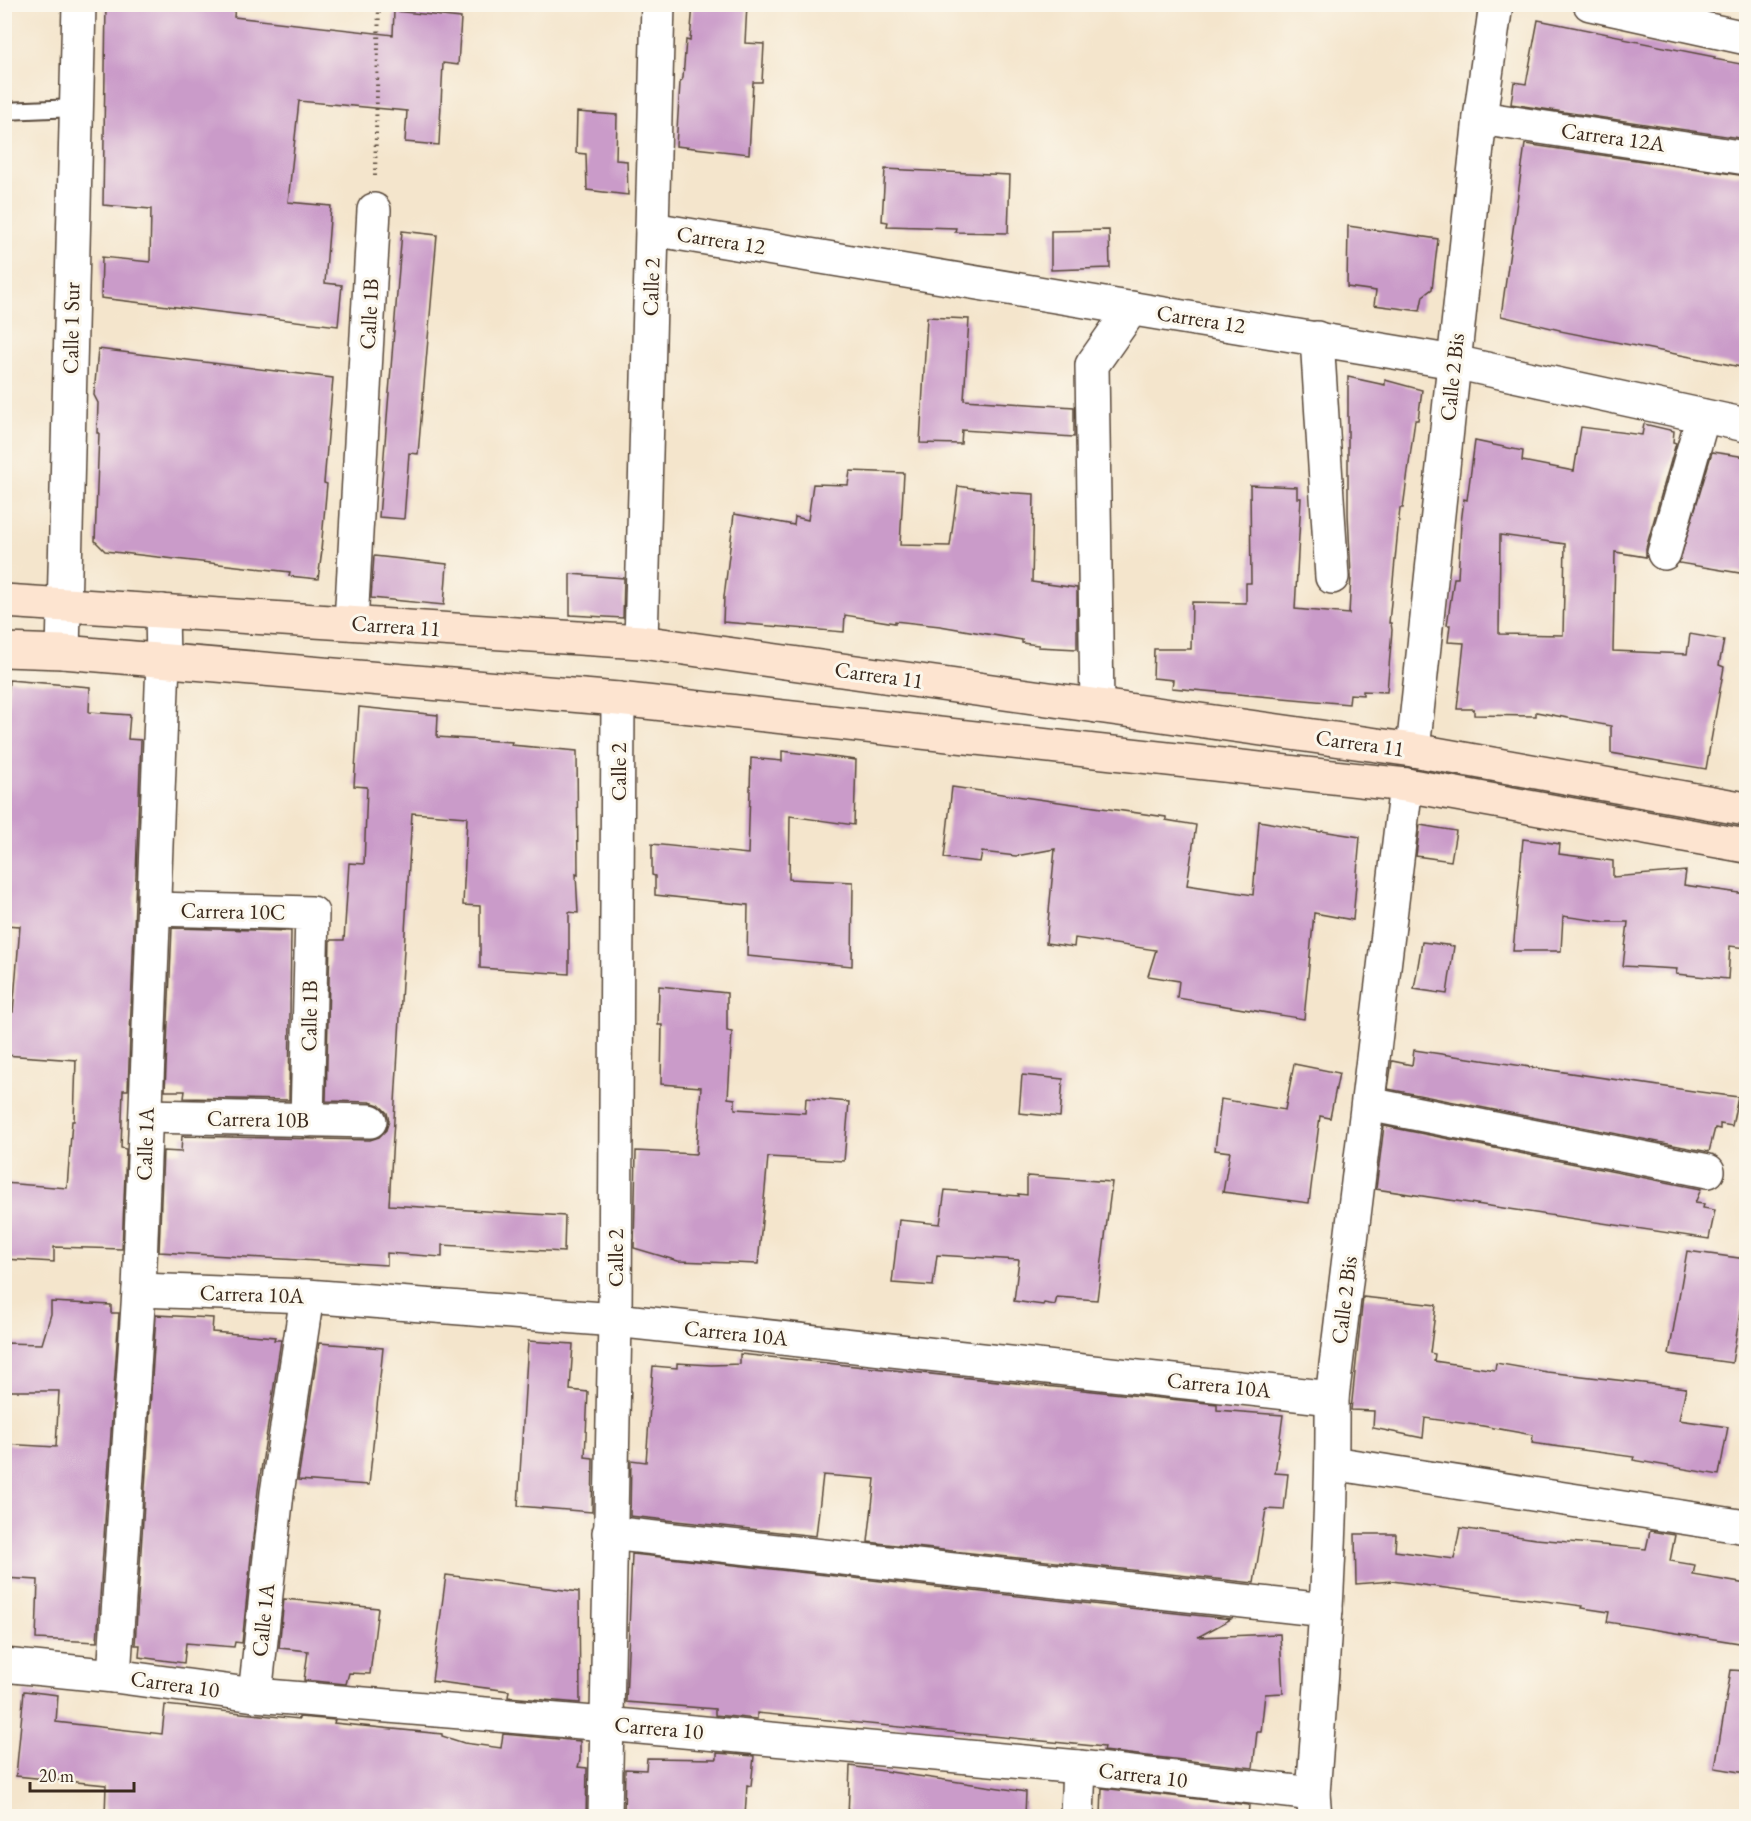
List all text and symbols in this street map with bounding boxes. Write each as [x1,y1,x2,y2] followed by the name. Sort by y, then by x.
[1559,115,1668,159] street label: Carrera 12A
[675,219,768,261] street label: Carrera 12
[635,257,667,317] street label: Calle 2
[353,278,385,350] street label: Calle 1B
[56,281,86,374] street label: Calle 1 Sur
[1155,298,1248,340] street label: Carrera 12
[1433,332,1471,422] street label: Calle 2 Bis
[350,608,442,644] street label: Carrera 11
[833,654,925,696] street label: Carrera 11
[1314,722,1406,764] street label: Carrera 11
[604,742,633,801] street label: Calle 2
[180,896,286,926] street label: Carrera 10C
[294,980,324,1052] street label: Calle 1B
[207,1104,309,1134] street label: Carrera 10B
[129,1106,161,1181] street label: Calle 1A
[601,1228,630,1287] street label: Calle 2
[1324,1254,1364,1346] street label: Calle 2 Bis
[199,1278,306,1310] street label: Carrera 10A
[682,1313,790,1353] street label: Carrera 10A
[1165,1365,1273,1405] street label: Carrera 10A
[245,1581,281,1658] street label: Calle 1A
[129,1663,222,1705] street label: Carrera 10
[613,1710,705,1746] street label: Carrera 10
[30,1755,134,1793] scale bar
[1097,1755,1190,1795] street label: Carrera 10
[39,1764,74,1787] text: 20 m

